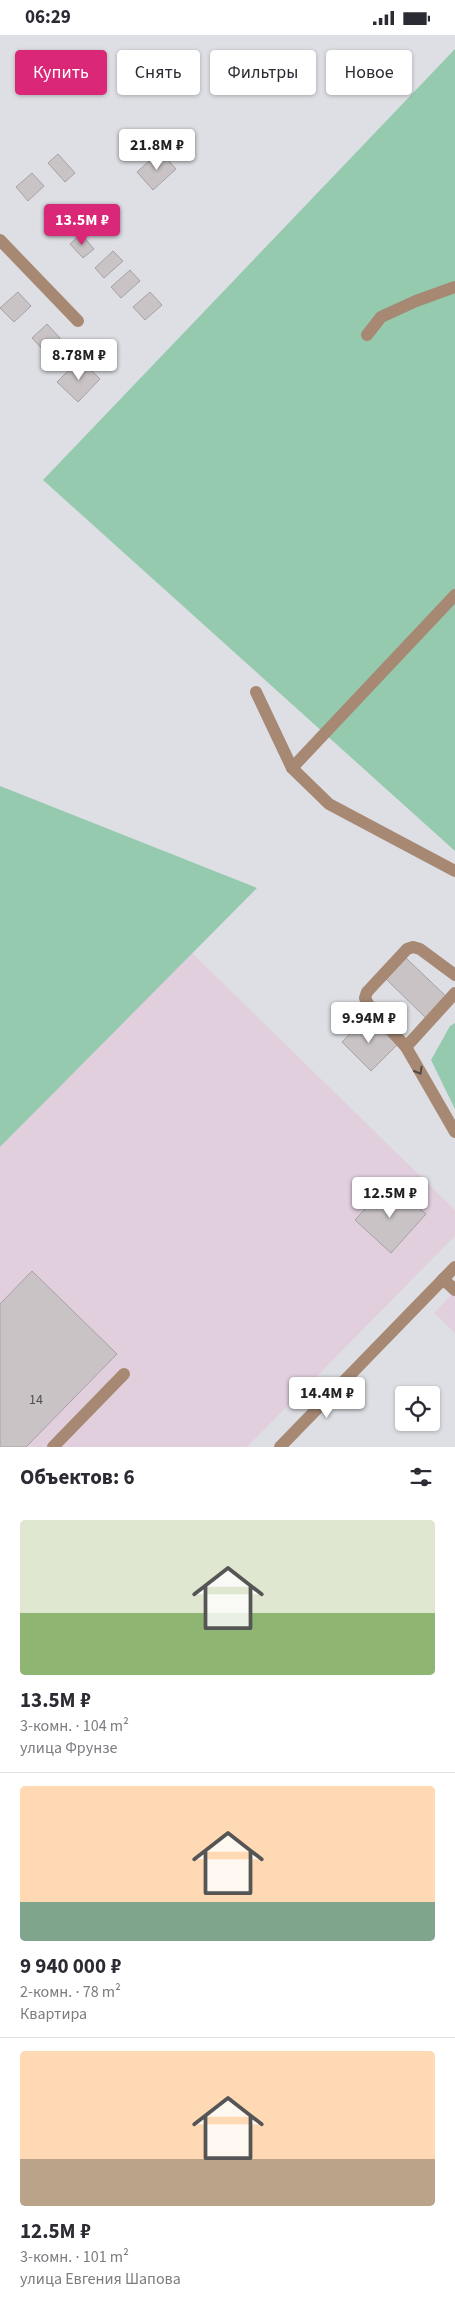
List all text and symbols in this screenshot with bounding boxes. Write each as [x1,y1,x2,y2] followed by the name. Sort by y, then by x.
[25,4,71,31] text: 06:29
[15,50,107,95] chip: Купить
[117,50,200,95] chip: Снять
[210,50,316,95] chip: Фильтры
[326,50,412,95] chip: Новое
[111,129,203,171] pin: 21.8M ₽
[130,134,184,156] text: 21.8M ₽
[36,203,128,246] pin: 13.5M ₽
[55,209,109,231] text: 13.5M ₽
[33,339,125,381] pin: 8.78M ₽
[52,344,106,366] text: 8.78M ₽
[323,1001,415,1044] pin: 9.94M ₽
[342,1007,396,1029] text: 9.94M ₽
[413,1066,423,1075] one-way arrow
[344,1177,436,1219] pin: 12.5M ₽
[363,1182,417,1204] text: 12.5M ₽
[281,1377,373,1419] pin: 14.4M ₽
[300,1382,354,1404] text: 14.4M ₽
[395,1386,440,1431] map controls
[395,1386,440,1431] button: locate
[29,1390,43,1410] house number: 14
[20,1462,135,1492] text: Объектов: 6
[407,1463,435,1491] icon: filters
[183,1553,273,1643] icon: home
[20,1685,91,1715] text: 13.5M ₽
[20,1715,129,1737] text: 3-комн. · 104 m²
[20,1737,117,1759] text: улица Фрунзе
[183,1818,273,1908] icon: home
[20,1951,121,1981] text: 9 940 000 ₽
[20,1981,121,2003] text: 2-комн. · 78 m²
[20,2003,87,2025] text: Квартира
[183,2083,273,2173] icon: home
[20,2216,91,2246] text: 12.5M ₽
[20,2246,129,2268] text: 3-комн. · 101 m²
[20,2268,181,2290] text: улица Евгения Шапова

